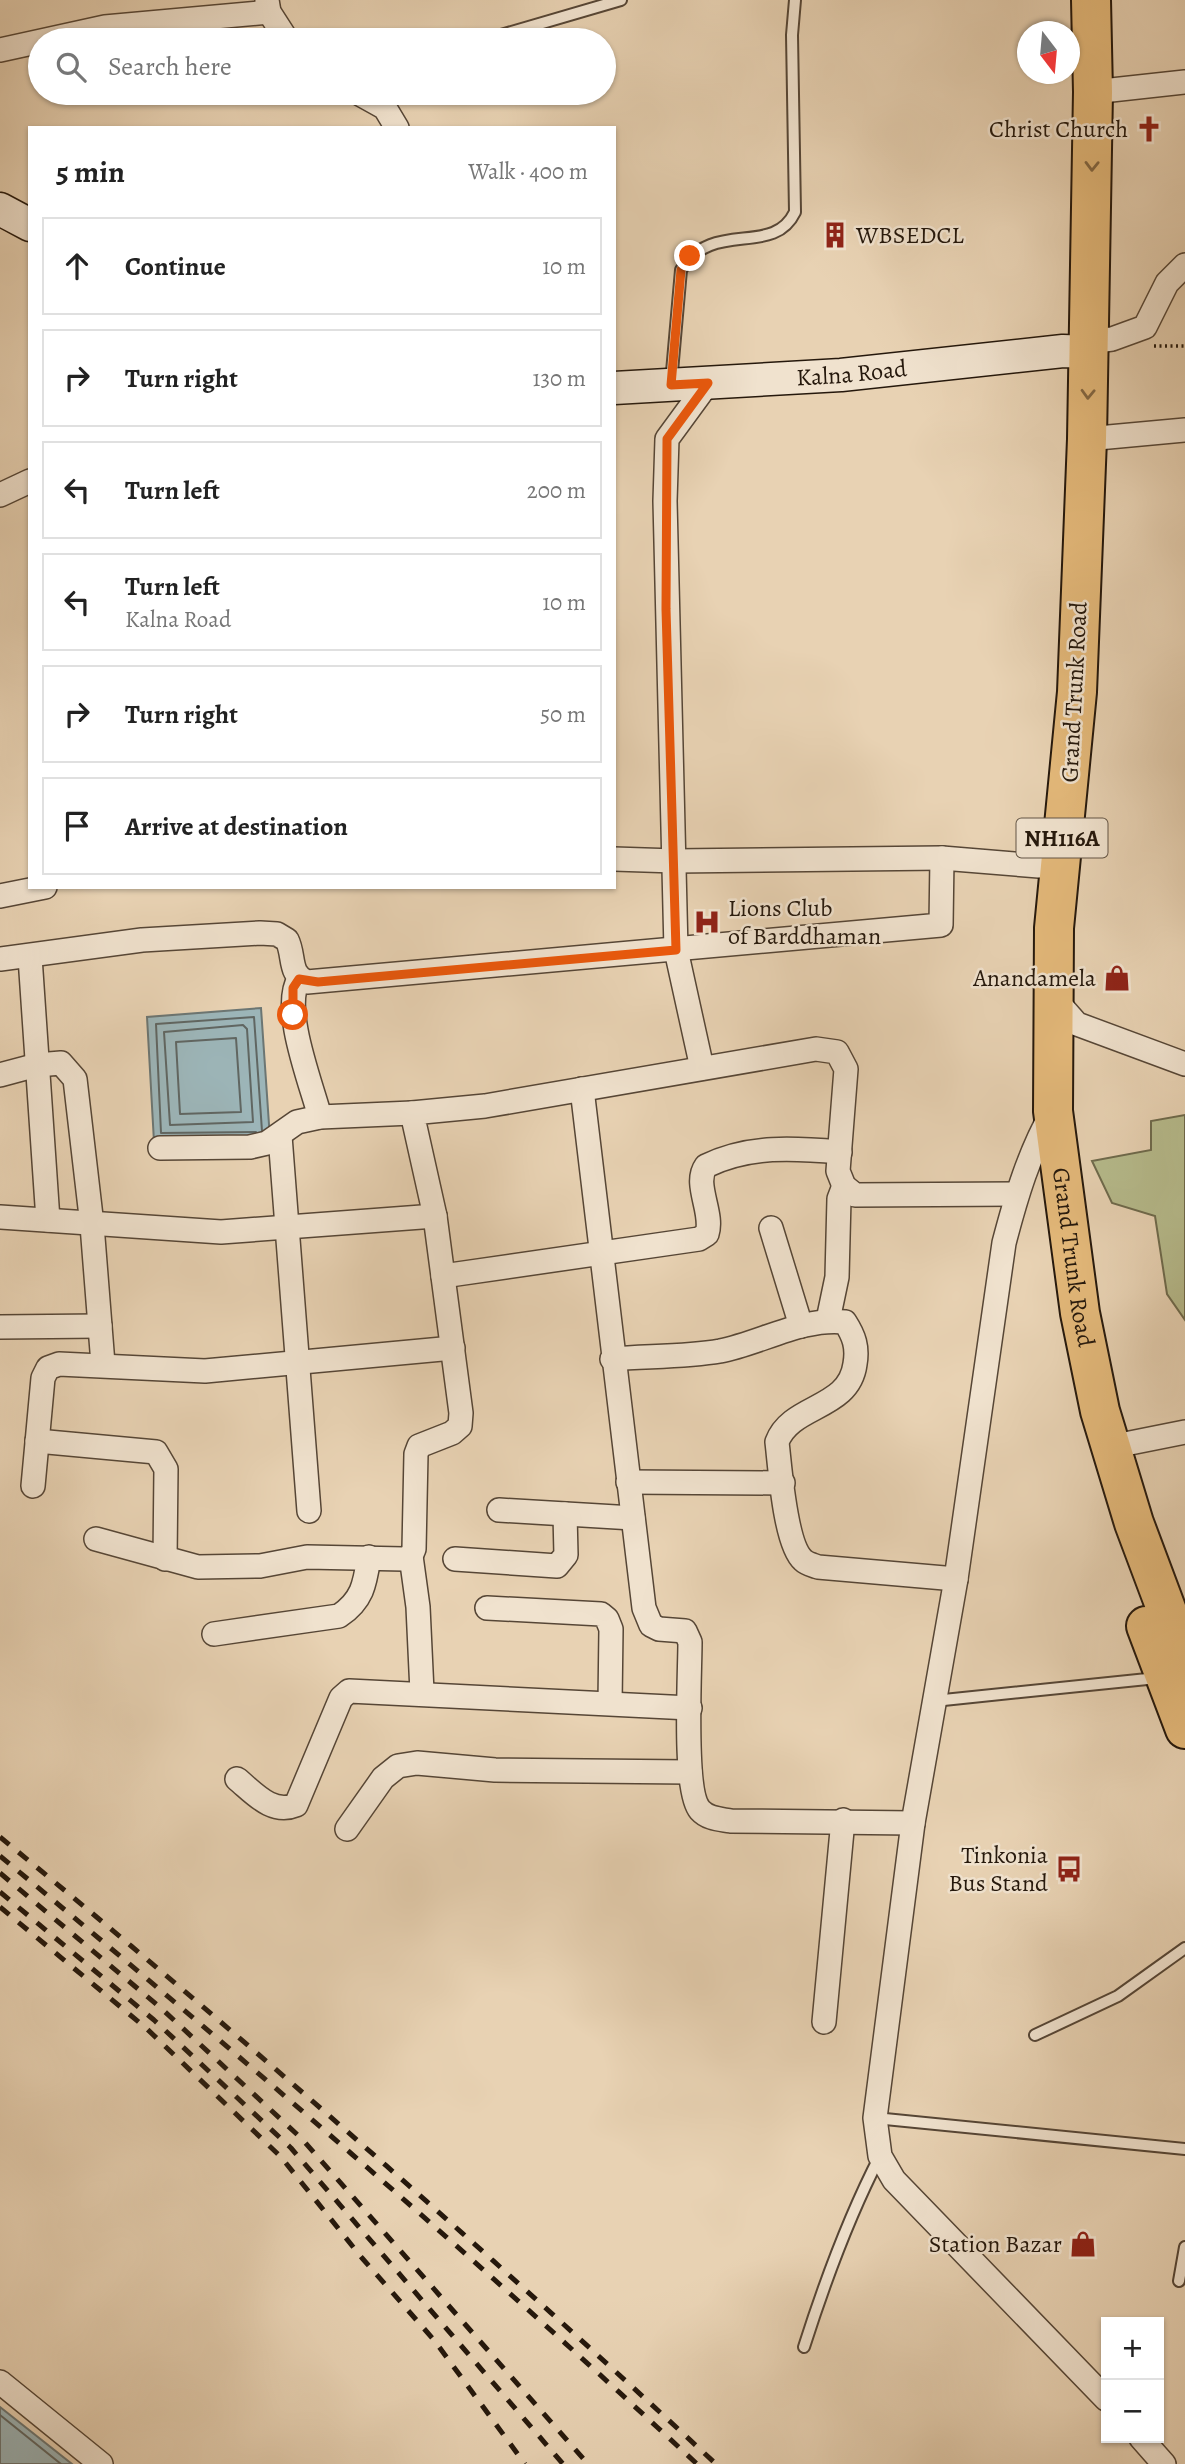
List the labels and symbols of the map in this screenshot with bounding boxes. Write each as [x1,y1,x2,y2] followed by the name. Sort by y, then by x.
[1017,21,1080,84] north arrow
[989,113,1128,145] place label: Christ Church
[1134,114,1164,144] church icon: Christ Church
[1084,161,1100,172] one-way arrow
[855,219,964,251] place label: WBSEDCL
[820,220,850,250] building icon: WBSEDCL
[674,240,705,271] route end
[795,352,909,394] street label: Kalna Road
[1080,388,1095,399] one-way arrow
[1053,601,1095,783] street label: Grand Trunk Road
[1016,818,1108,858] road number: NH116A
[728,892,881,952] place label: Lions Club of Barddhaman
[692,907,722,937] hospital icon: Lions Club of Barddhaman
[972,962,1097,994] place label: Anandamela
[1102,963,1132,993] shop icon: Anandamela
[277,999,308,1030] route start
[1045,1166,1103,1350] street label: Grand Trunk Road
[948,1839,1049,1899] place label: Tinkonia Bus Stand
[1054,1854,1084,1884] bus stop icon: Tinkonia Bus Stand
[929,2228,1062,2260] place label: Station Bazar
[1068,2229,1098,2259] shop icon: Station Bazar

